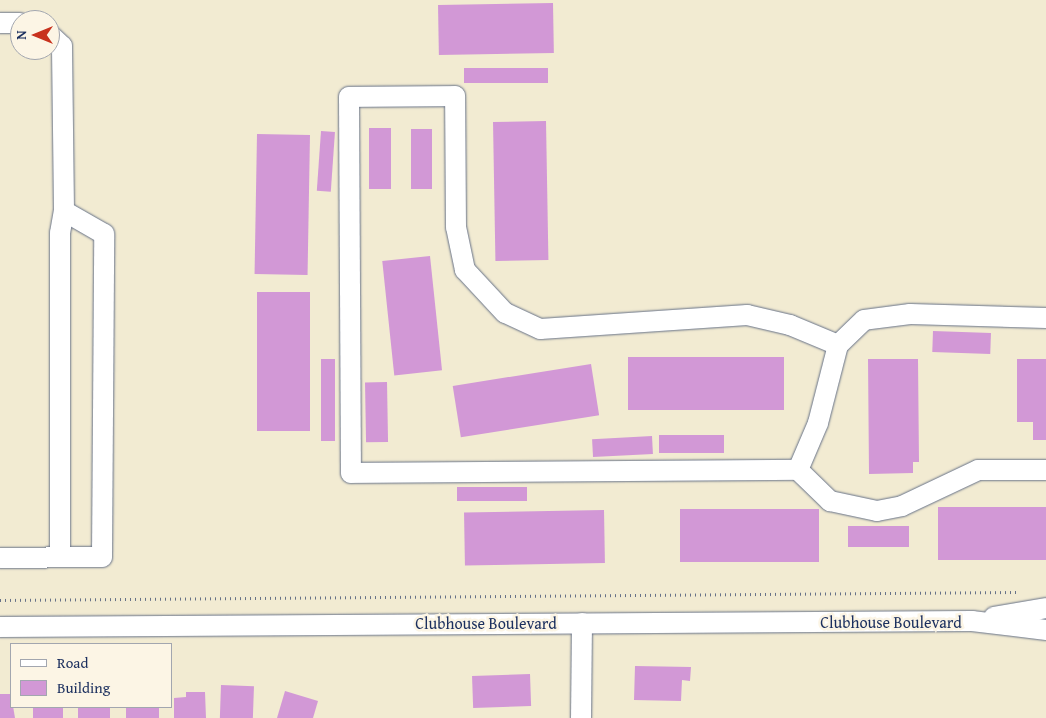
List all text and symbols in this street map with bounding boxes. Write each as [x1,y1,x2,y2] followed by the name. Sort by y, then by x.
[10,10,60,60] north arrow
[11,30,31,40] text: N
[820,612,962,632] street label: Clubhouse Boulevard
[415,613,557,633] street label: Clubhouse Boulevard
[10,643,172,708] legend
[57,652,88,673] text: Road
[57,677,110,698] text: Building

